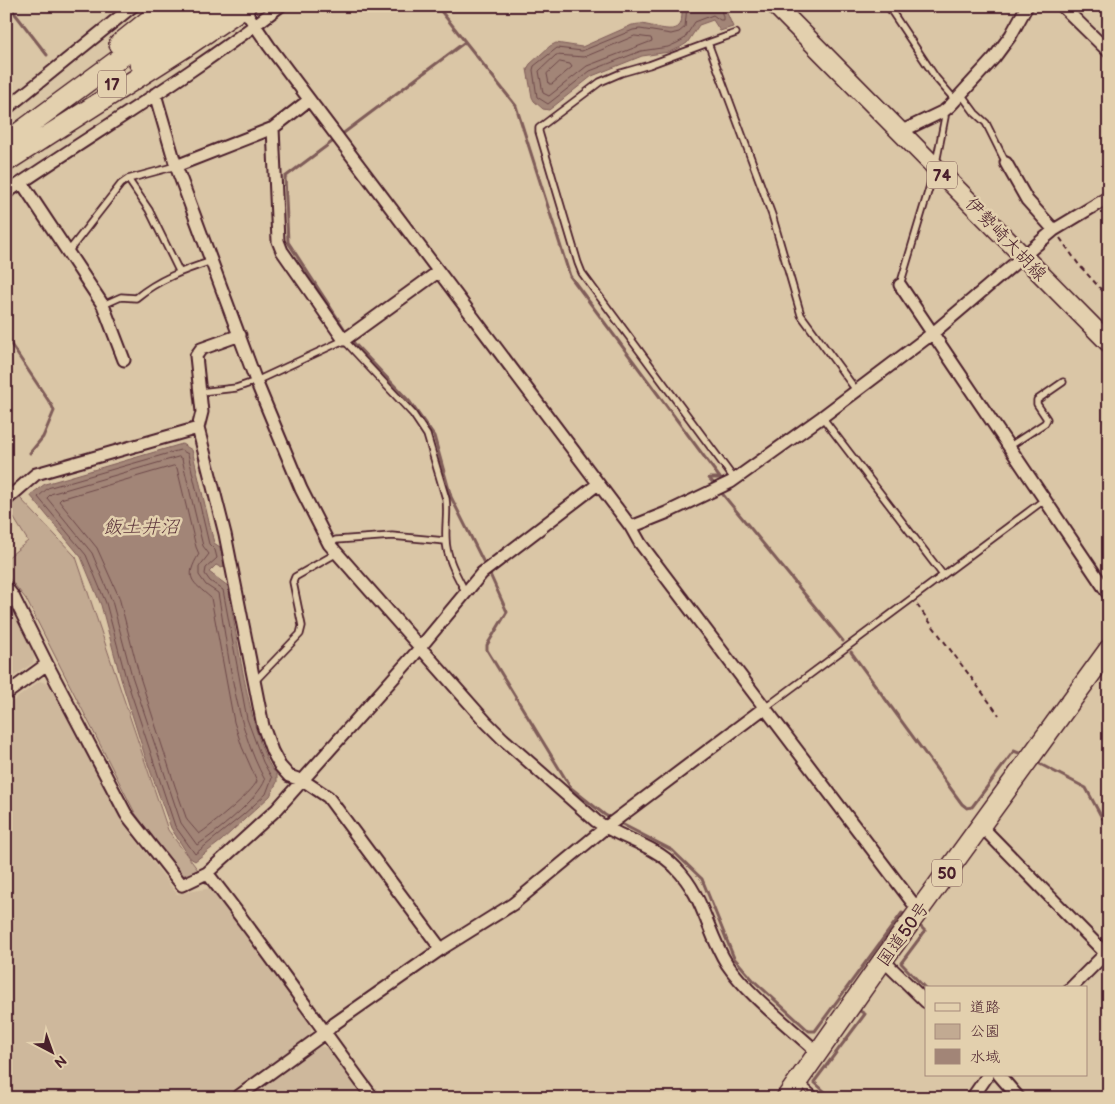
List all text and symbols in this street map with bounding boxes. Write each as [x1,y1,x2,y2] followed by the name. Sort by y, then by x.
[98,70,126,98] road number: 17
[927,162,957,188] road number: 74
[961,193,1051,285] street label: 伊勢崎大胡線
[103,516,181,539] water label: 飯土井沼
[932,860,962,886] road number: 50
[873,898,934,971] street label: 国道50号
[925,986,1088,1076] legend
[970,998,1000,1017] text: 道路
[970,1022,1000,1041] text: 公園
[28,1026,78,1076] north arrow
[970,1048,1000,1067] text: 水域
[51,1052,70,1071] text: N

